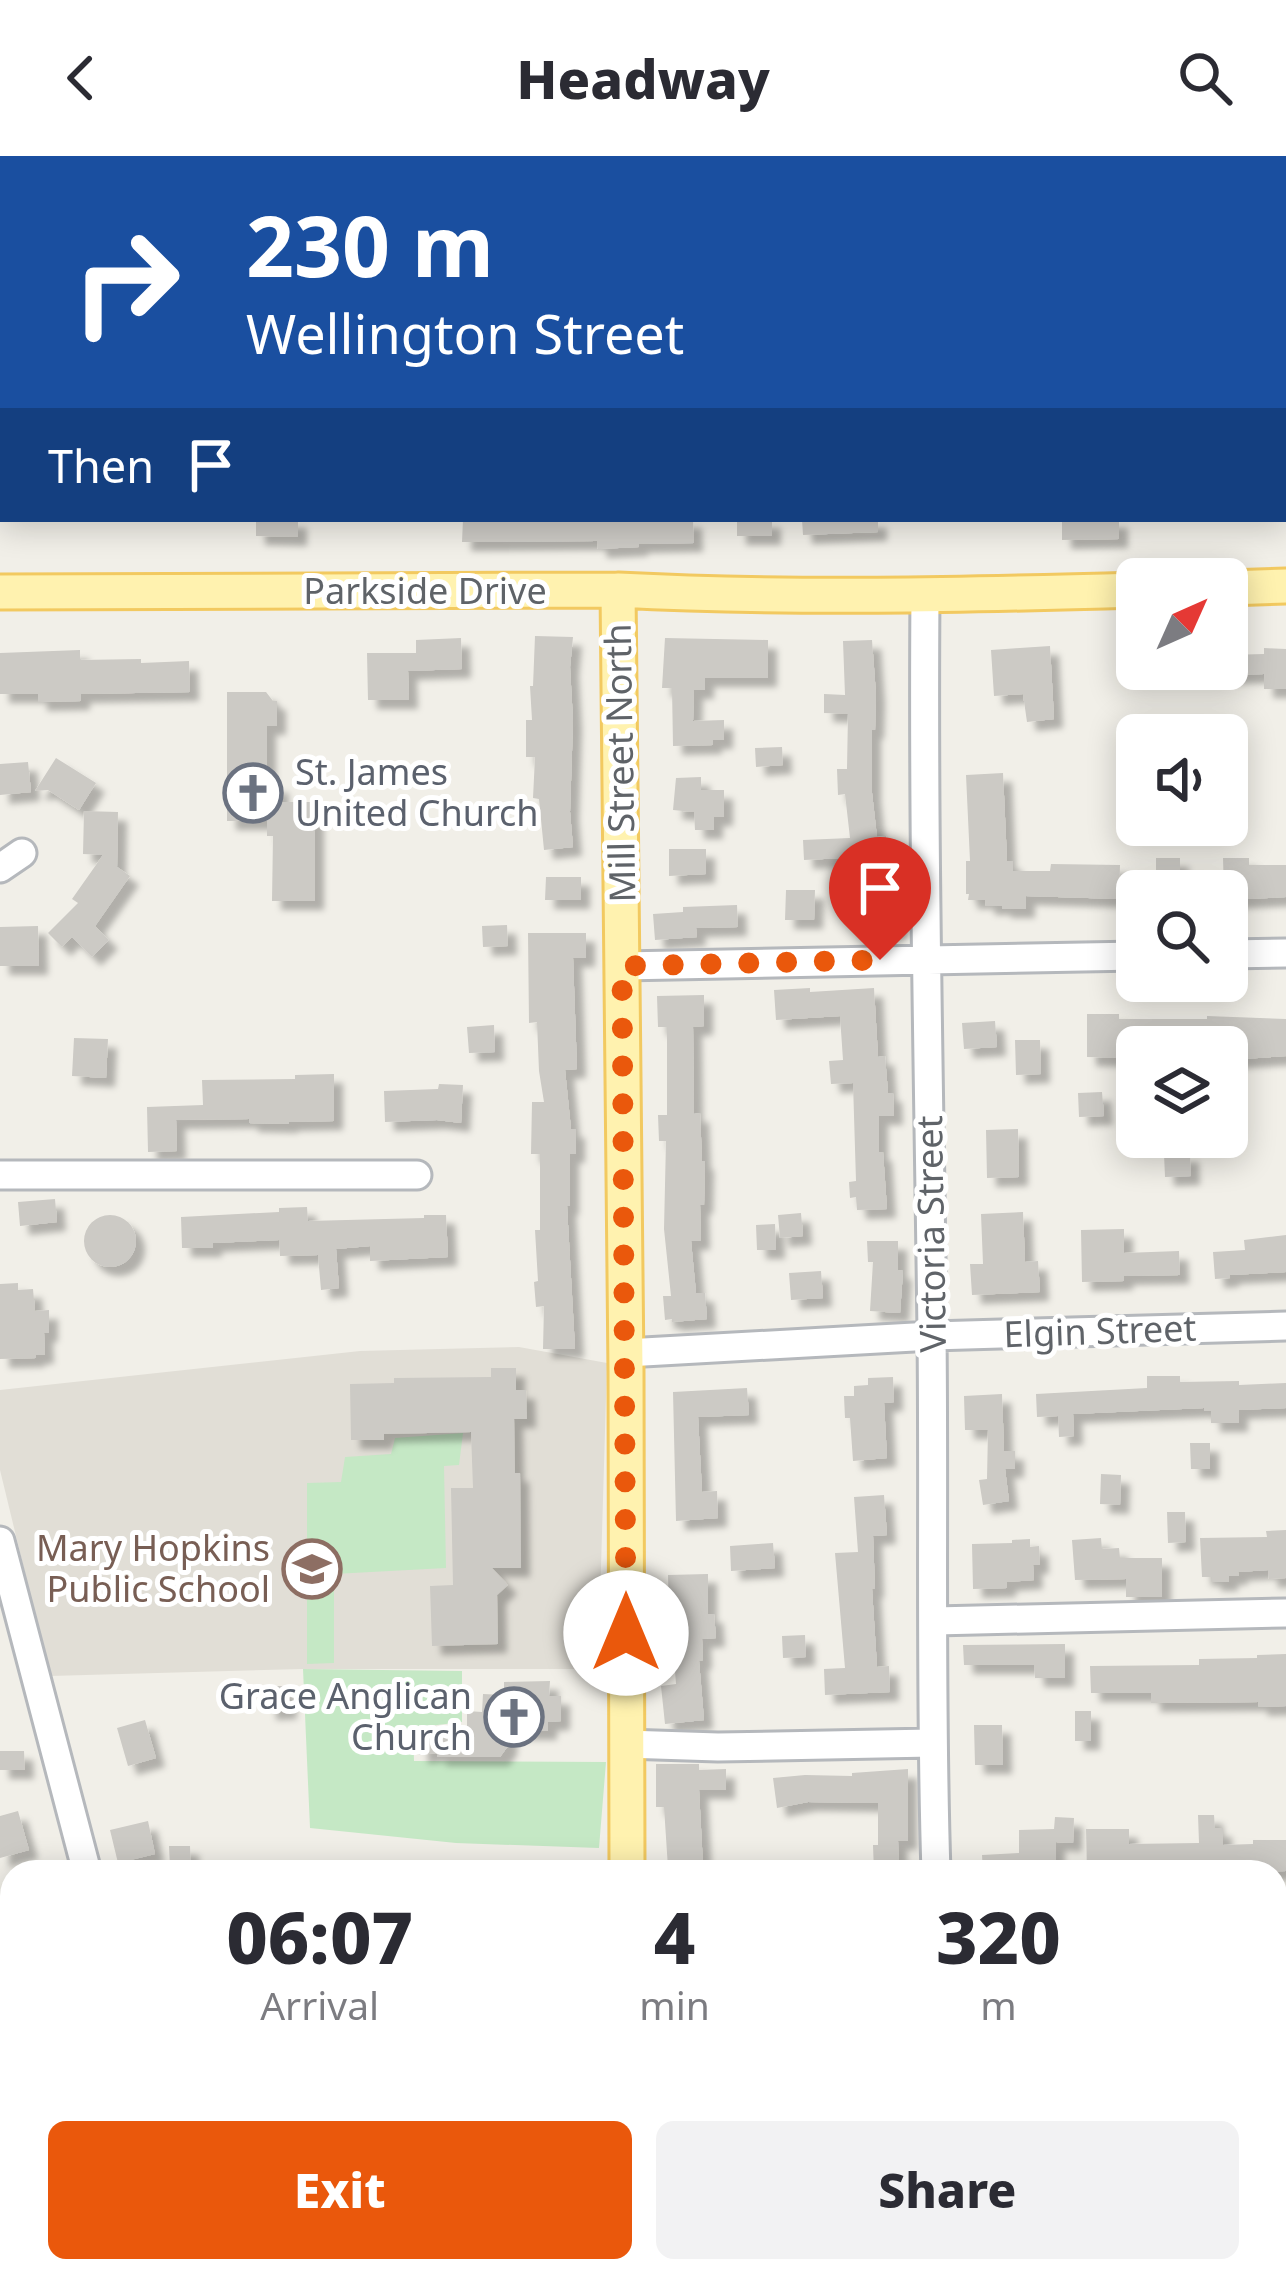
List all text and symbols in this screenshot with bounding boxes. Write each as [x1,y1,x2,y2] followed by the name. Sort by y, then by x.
[516,41,770,115] text: Headway
[48,45,114,111] icon: back
[1172,45,1238,111] icon: search
[246,187,494,302] text: 230 m
[48,204,204,360] icon: right
[246,296,684,370] text: Wellington Street
[178,432,244,498] icon: arrive
[48,435,154,496] text: Then
[1116,558,1248,690] north arrow
[1116,558,1248,1158] map controls
[303,566,547,615] street label: Parkside Drive
[593,623,646,903] street label: Mill Street North
[1116,714,1248,846] button: sound
[295,747,539,837] place label: St. James United Church
[222,762,284,824] church icon: St. James United Church
[829,837,931,960] pin
[847,855,913,921] icon: arrive
[1116,870,1248,1002] button: search
[1116,1026,1248,1158] button: layers
[904,1115,957,1353] street label: Victoria Street
[1003,1303,1197,1358] street label: Elgin Street
[36,1523,270,1613] place label: Mary Hopkins Public School
[281,1538,343,1600] school or university icon: Mary Hopkins Public School
[563,1570,689,1696] position arrow
[219,1671,472,1761] place label: Grace Anglican Church
[483,1686,545,1748] church icon: Grace Anglican Church
[226,1887,413,1985] text: 06:07
[654,1887,695,1985] text: 4
[936,1887,1061,1985] text: 320
[260,1978,379,2031] text: Arrival
[639,1978,710,2031] text: min
[980,1978,1017,2031] text: m
[48,2121,632,2259] button: Exit
[656,2121,1239,2259] button: Share

